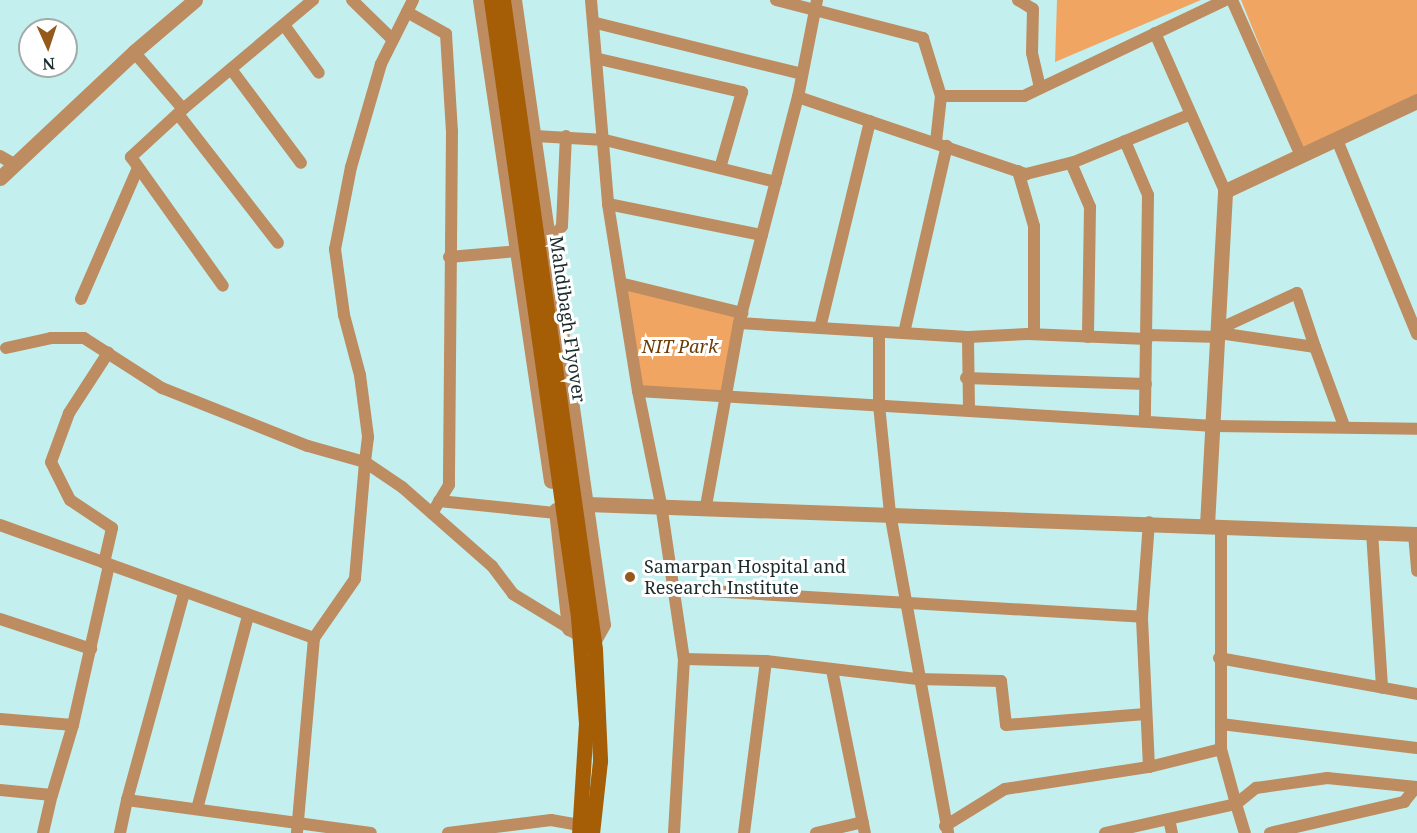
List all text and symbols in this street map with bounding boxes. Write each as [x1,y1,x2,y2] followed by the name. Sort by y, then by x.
[18,18,78,78] north arrow
[42,53,56,75] text: N
[546,235,590,403] street label: Mahdibagh Flyover
[642,335,718,357] park label: NIT Park
[644,556,846,598] place label: Samarpan Hospital and Research Institute
[621,568,639,586] marker: Samarpan Hospital and Research Institute

